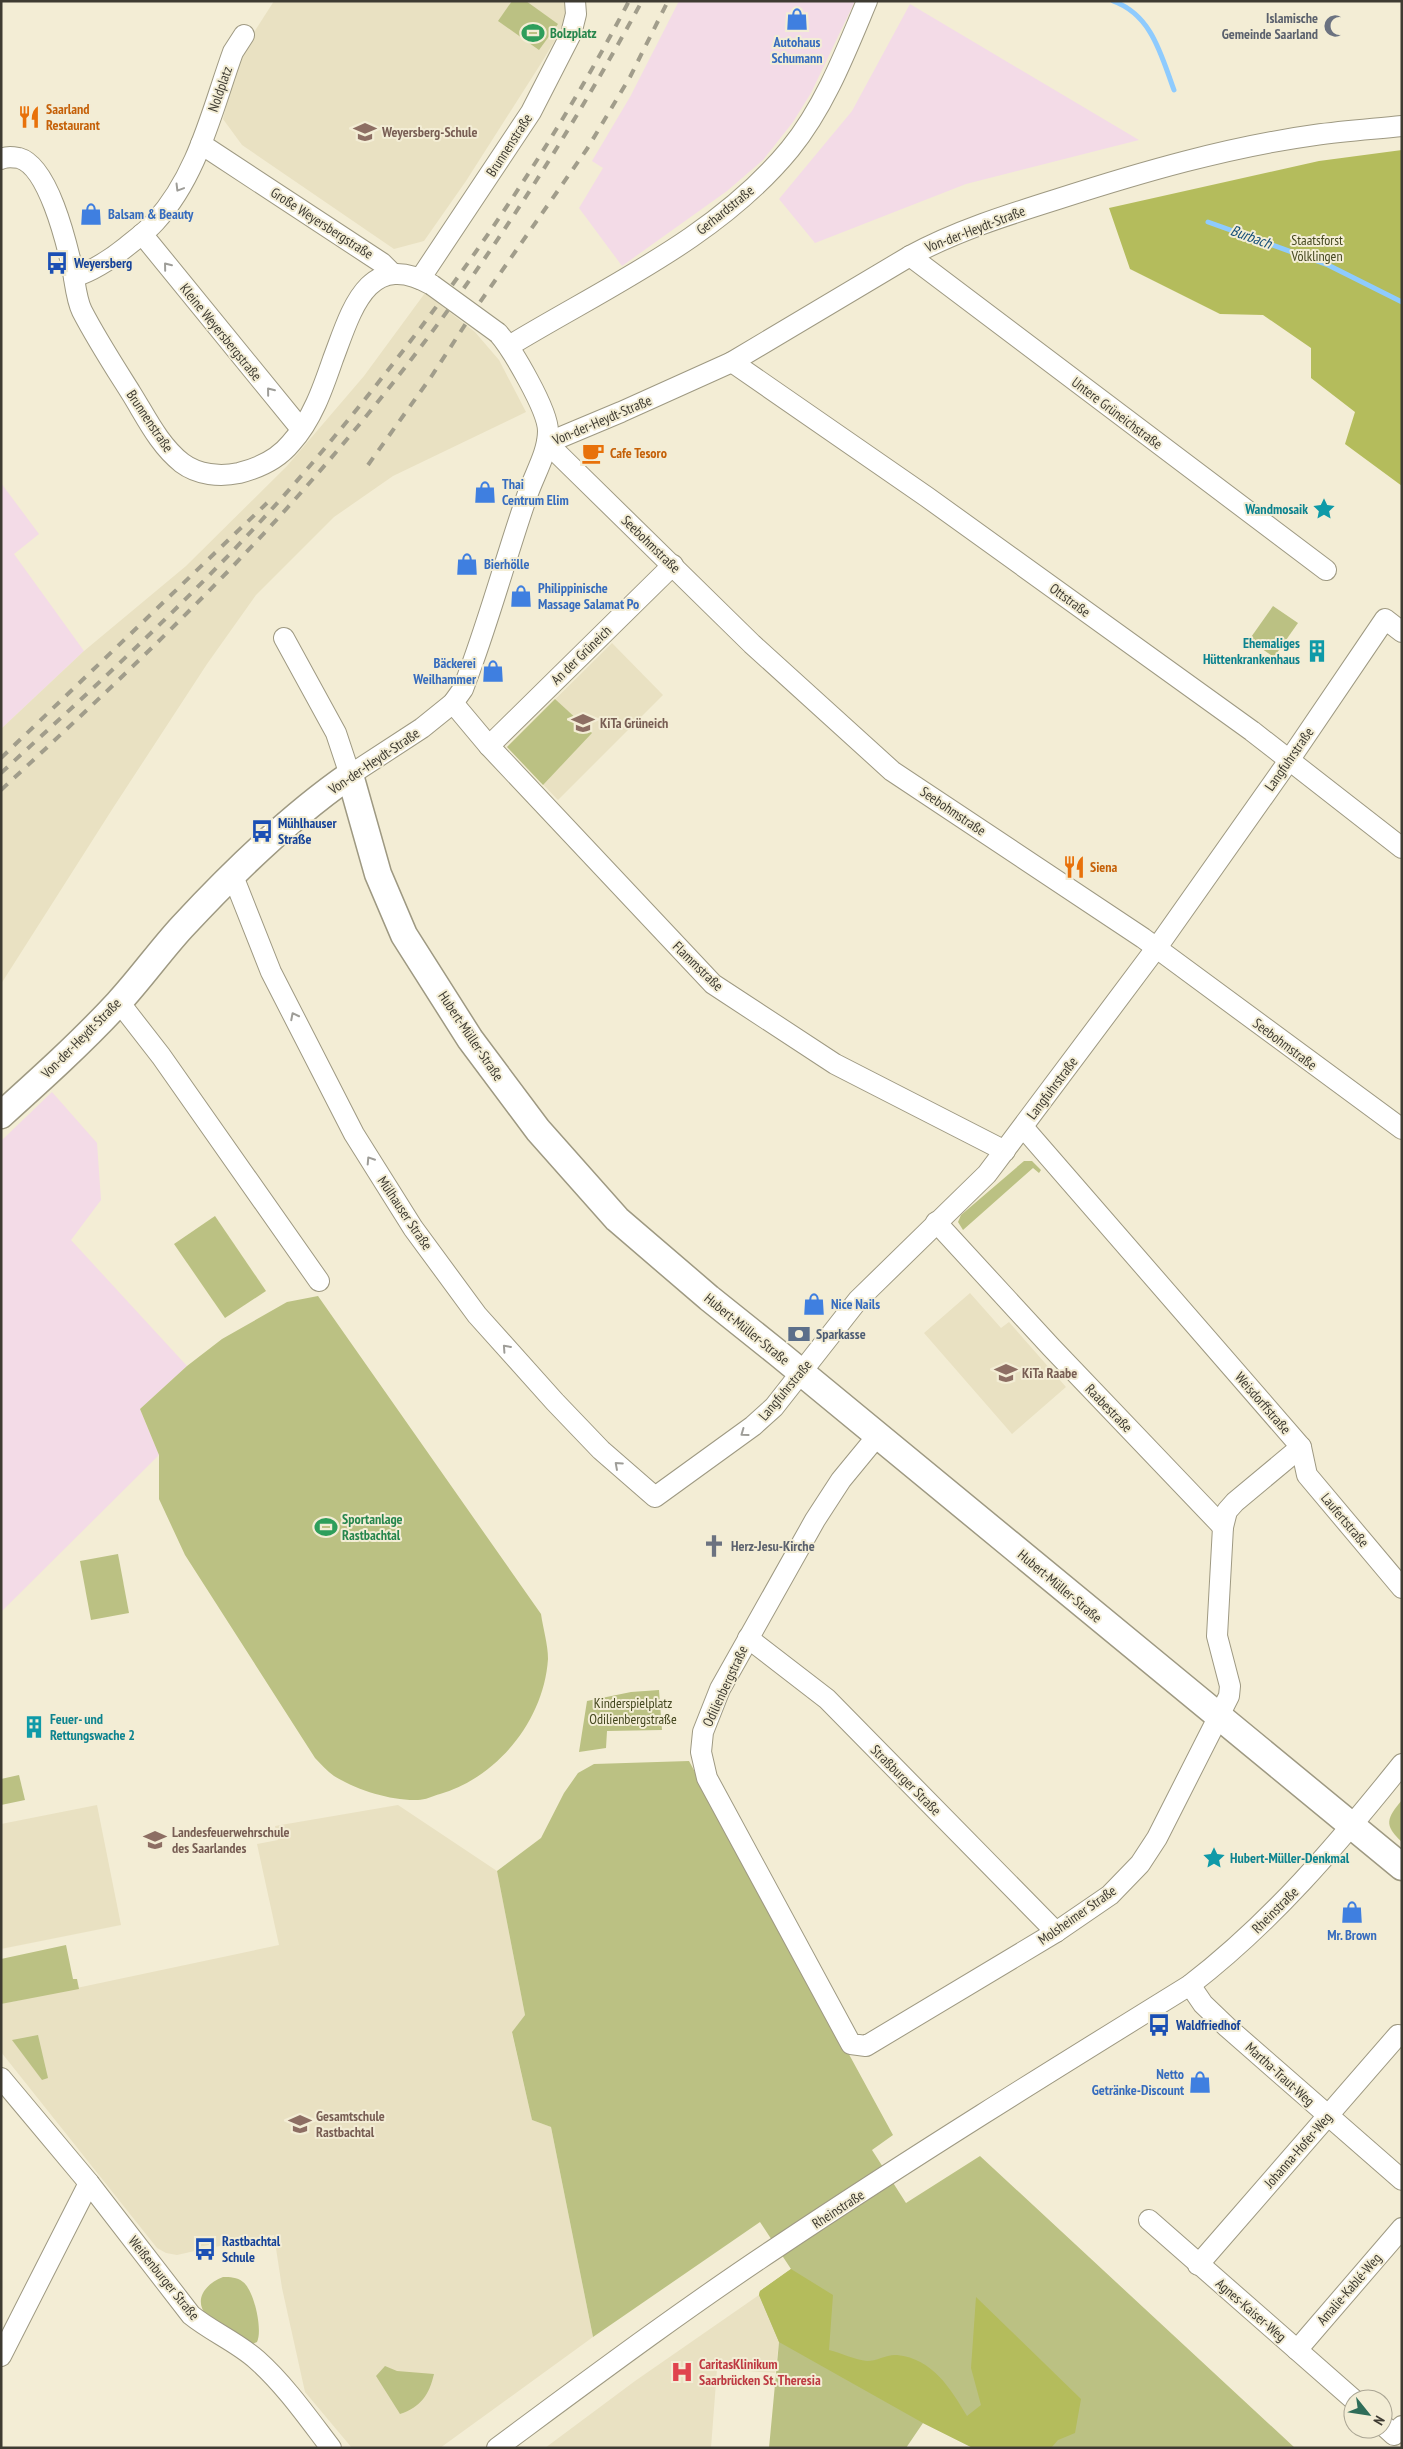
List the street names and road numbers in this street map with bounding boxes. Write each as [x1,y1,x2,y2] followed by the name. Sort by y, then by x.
[204,64,236,114] street label: Noldplatz
[482,110,536,180] street label: Brunnenstraße
[693,181,758,239] street label: Gerhardstraße
[267,183,377,263] street label: Große Weyersbergstraße
[922,202,1028,257] street label: Von-der-Heydt-Straße
[176,280,266,384] street label: Kleine Weyersbergstraße
[1068,373,1166,453] street label: Untere Grüneichstraße
[123,386,178,456] street label: Brunnenstraße
[549,391,654,449] street label: Von-der-Heydt-Straße
[618,511,685,577] street label: Seebohmstraße
[1046,579,1094,621] street label: Ottstraße
[547,622,615,688] street label: An der Grüneich
[1260,723,1318,794] street label: Langfuhrstraße
[324,724,423,799] street label: Von-der-Heydt-Straße
[917,782,989,840] street label: Seebohmstraße
[669,937,727,995] street label: Flammstraße
[434,988,508,1084] street label: Hubert-Müller-Straße
[37,994,125,1082] street label: Von-der-Heydt-Straße
[1249,1014,1321,1074] street label: Seebohmstraße
[1023,1053,1081,1123] street label: Langfuhrstraße
[374,1173,436,1254] street label: Mülhauser Straße
[701,1289,793,1369] street label: Hubert-Müller-Straße
[754,1356,816,1424] street label: Langfuhrstraße
[1231,1368,1295,1438] street label: Weisdorffstraße
[1082,1380,1137,1436] street label: Raabestraße
[1317,1489,1373,1551] street label: Laufertstraße
[1014,1546,1106,1627] street label: Hubert-Müller-Straße
[698,1642,752,1729] street label: Odilienbergstraße
[867,1741,945,1819] street label: Straßburger Straße
[1034,1881,1120,1949] street label: Molsheimer Straße
[1248,1883,1302,1937] street label: Rheinstraße
[1242,2038,1318,2110] street label: Martha-Traut-Weg
[1260,2109,1336,2192] street label: Johanna-Hofer-Weg
[809,2185,868,2232] street label: Rheinstraße
[125,2232,204,2324] street label: Weißenburger Straße
[1313,2249,1385,2329] street label: Amalie-Kablé-Weg
[1212,2275,1290,2345] street label: Agnes-Kaiser-Weg

